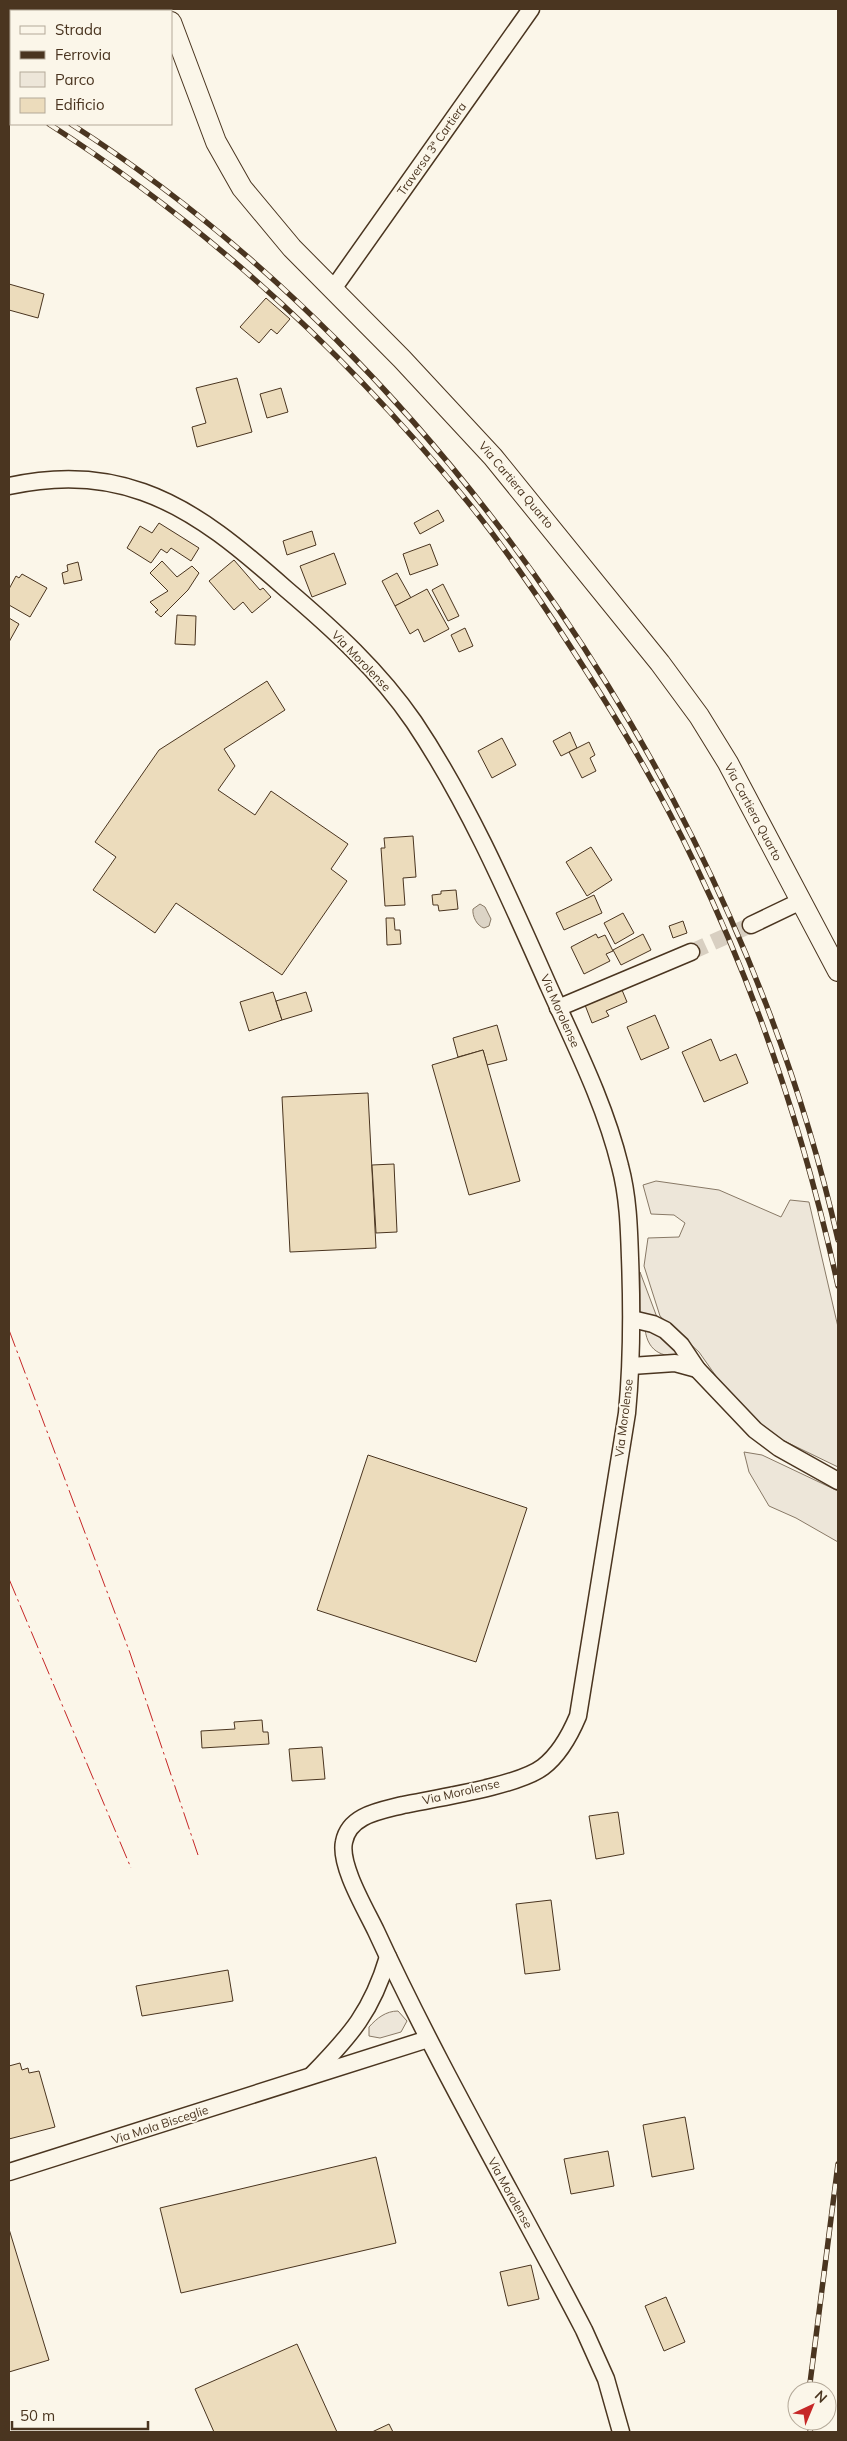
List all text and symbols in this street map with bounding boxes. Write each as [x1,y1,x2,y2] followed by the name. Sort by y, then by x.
[10,10,172,125] legend
[55,20,102,39] text: Strada
[55,45,111,64] text: Ferrovia
[55,70,95,89] text: Parco
[55,95,105,114] text: Edificio
[394,99,469,198] street label: Traversa 3ª Cartiera
[476,438,557,531] street label: Via Cartiera Quarto
[329,627,394,694] street label: Via Morolense
[721,760,786,863] street label: Via Cartiera Quarto
[538,972,583,1050] street label: Via Morolense
[611,1378,636,1458] street label: Via Morolense
[421,1775,501,1808] street label: Via Morolense
[110,2102,210,2147] street label: Via Mola Bisceglie
[485,2155,536,2231] street label: Via Morolense
[787,2381,837,2431] north arrow
[811,2387,831,2407] text: N
[12,2398,149,2430] scale bar
[20,2406,55,2425] text: 50 m

